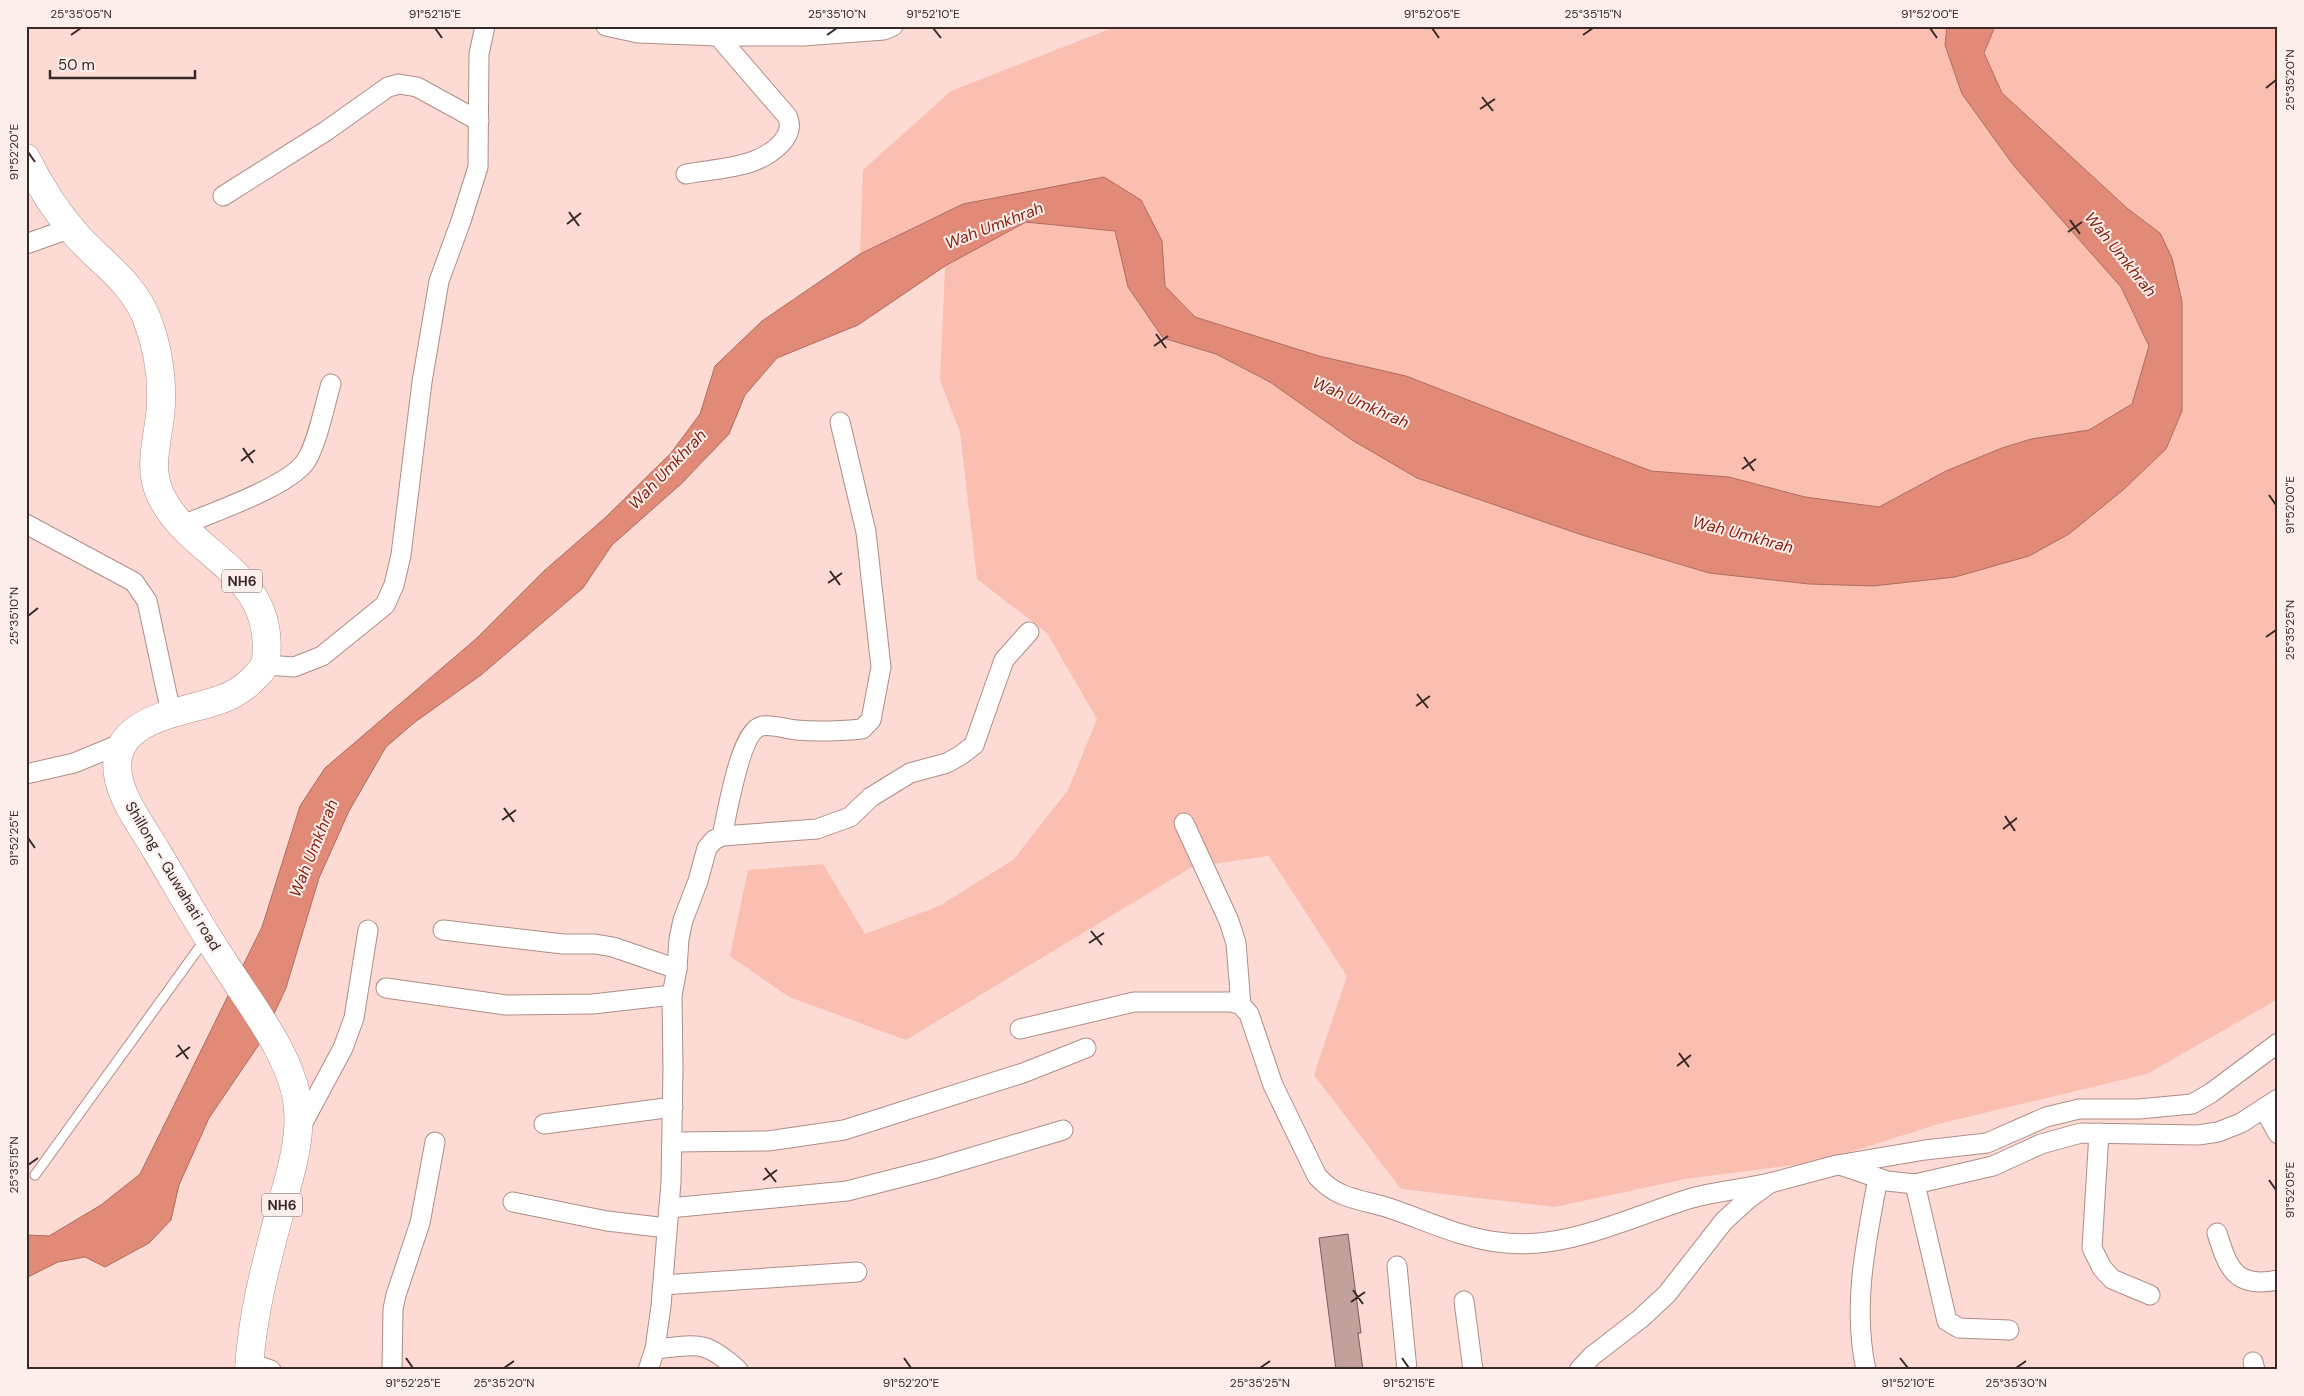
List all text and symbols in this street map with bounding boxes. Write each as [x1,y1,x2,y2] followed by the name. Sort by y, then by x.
[50,6,112,22] text: 25°35'05"N
[409,6,461,22] text: 91°52'15"E
[808,6,866,22] text: 25°35'10"N
[906,6,960,22] text: 91°52'10"E
[1404,6,1461,22] text: 91°52'05"E
[1564,6,1622,22] text: 25°35'15"N
[1901,6,1959,22] text: 91°52'00"E
[50,48,195,80] scale bar
[2282,49,2298,111] text: 25°35'20"N
[58,55,95,75] text: 50 m
[6,124,22,180] text: 91°52'20"E
[942,197,1046,254] water label: Wah Umkhrah
[2080,207,2161,301] water label: Wah Umkhrah
[1309,372,1412,433] water label: Wah Umkhrah
[624,425,711,514] water label: Wah Umkhrah
[2282,476,2298,534] text: 91°52'00"E
[1690,511,1796,558] water label: Wah Umkhrah
[222,570,262,592] road number: NH6
[6,587,22,645] text: 25°35'10"N
[2282,600,2298,660] text: 25°35'25"N
[284,796,343,900] water label: Wah Umkhrah
[120,798,226,954] street label: Shillong - Guwahati road
[6,810,22,866] text: 91°52'25"E
[6,1136,22,1194] text: 25°35'15"N
[2282,1161,2298,1218] text: 91°52'05"E
[262,1194,302,1216] road number: NH6
[385,1375,441,1391] text: 91°52'25"E
[473,1375,535,1391] text: 25°35'20"N
[883,1375,939,1391] text: 91°52'20"E
[1230,1375,1290,1391] text: 25°35'25"N
[1383,1375,1435,1391] text: 91°52'15"E
[1881,1375,1935,1391] text: 91°52'10"E
[1985,1375,2047,1391] text: 25°35'30"N

